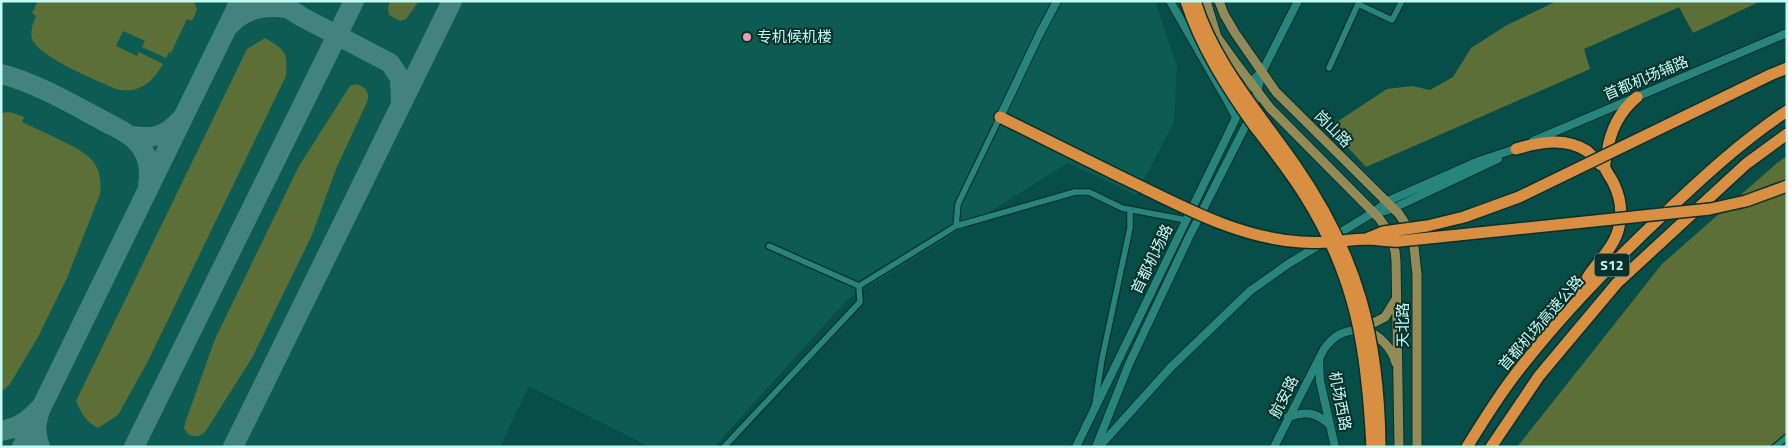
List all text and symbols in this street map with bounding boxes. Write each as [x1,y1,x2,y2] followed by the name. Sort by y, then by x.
[757,25,832,48] place label: 专机候机楼
[741,31,753,43] marker: 专机候机楼
[1600,49,1692,106] street label: 首都机场辅路
[1309,105,1357,153] street label: 岗山路
[1125,220,1178,298] street label: 首都机场路
[1594,254,1630,276] road number: S12
[1493,270,1589,376] street label: 首都机场高速公路
[1391,302,1414,348] street label: 天北路
[1323,369,1358,433] street label: 机场西路
[1263,371,1304,422] street label: 航安路

